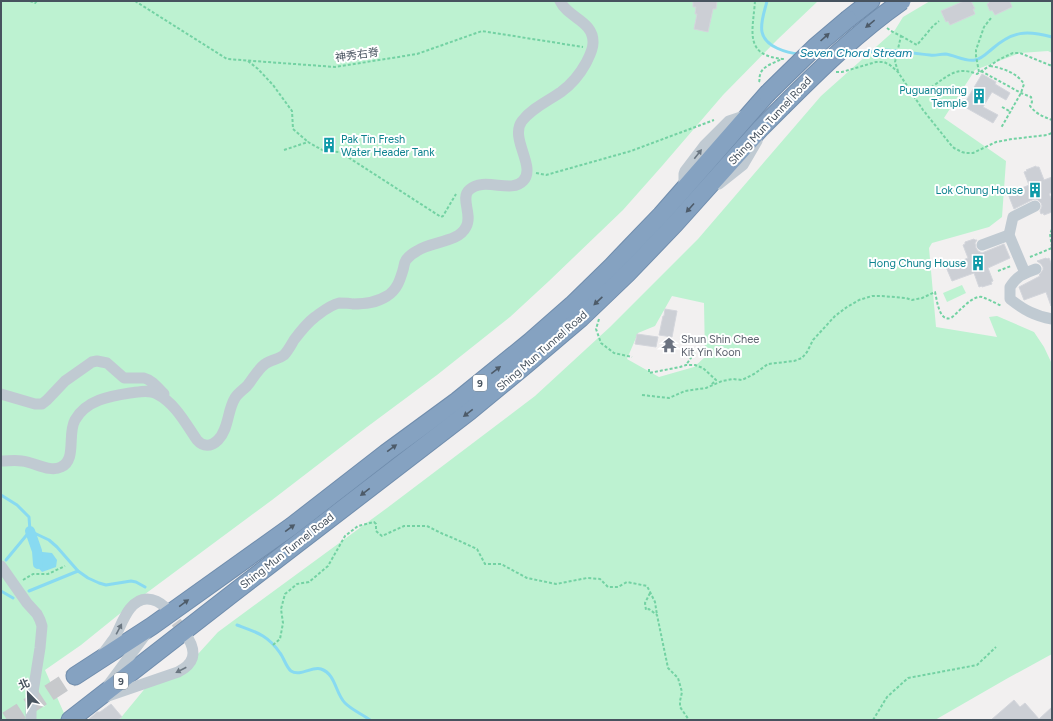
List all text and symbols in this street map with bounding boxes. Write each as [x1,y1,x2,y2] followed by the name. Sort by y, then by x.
[865,20,876,29] one-way arrow
[820,33,830,42] one-way arrow
[334,46,380,64] street label: 神秀右脊
[800,46,912,60] water label: Seven Chord Stream
[726,74,814,168] street label: Shing Mun Tunnel Road
[899,84,967,110] place label: Puguangming Temple
[970,87,988,105] building icon: Puguangming Temple
[341,133,435,159] place label: Pak Tin Fresh Water Header Tank
[320,136,338,154] building icon: Pak Tin Fresh Water Header Tank
[694,148,702,159] one-way arrow
[1026,181,1044,199] building icon: Lok Chung House
[935,184,1023,197] place label: Lok Chung House
[685,203,694,213] one-way arrow
[969,254,987,272] building icon: Hong Chung House
[869,257,966,270] place label: Hong Chung House
[594,296,603,305] one-way arrow
[494,308,590,394] street label: Shing Mun Tunnel Road
[681,333,759,359] place label: Shun Shin Chee Kit Yin Koon
[660,336,678,354] temple icon: Shun Shin Chee Kit Yin Koon
[491,366,502,374] one-way arrow
[473,375,487,391] road number: 9
[462,408,473,417] one-way arrow
[387,444,398,452] one-way arrow
[359,488,370,496] one-way arrow
[237,510,337,592] street label: Shing Mun Tunnel Road
[284,523,295,532] one-way arrow
[179,599,189,607] one-way arrow
[115,624,122,635] one-way arrow
[175,667,187,673] one-way arrow
[8,673,48,713] north arrow
[114,673,128,689] road number: 9
[17,676,32,692] text: 北

